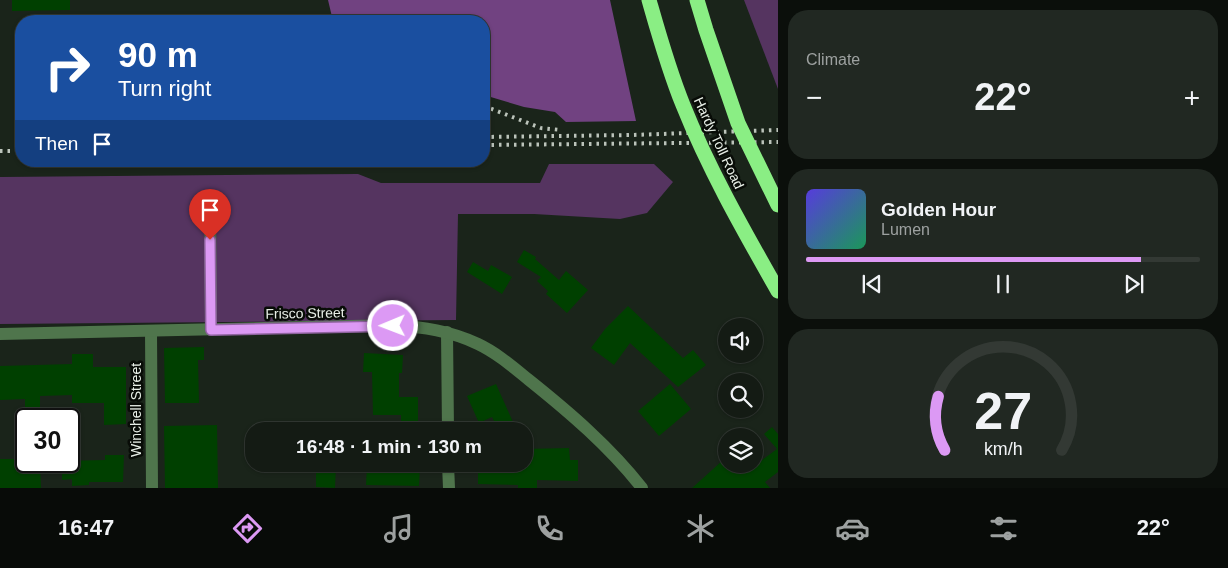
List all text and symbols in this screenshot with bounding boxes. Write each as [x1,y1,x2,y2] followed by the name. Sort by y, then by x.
[35,35,100,100] icon: right
[118,35,198,74] text: 90 m
[806,51,860,68] text: Climate
[118,76,211,101] text: Turn right
[974,76,1032,118] text: 22°
[806,82,822,113] text: −
[1184,82,1200,113] text: +
[691,95,747,191] street label: Hardy Toll Road
[88,130,116,158] icon: arrive
[35,133,78,154] text: Then
[189,189,231,240] pin
[196,196,224,224] icon: arrive
[881,199,996,220] text: Golden Hour
[881,221,930,238] text: Lumen
[858,270,886,298] icon: previous
[989,270,1017,298] icon: pause
[1120,270,1148,298] icon: next
[366,299,418,351] position arrow
[265,304,345,322] street label: Frisco Street
[718,318,763,473] map controls
[718,318,763,363] button: sound
[128,363,144,457] street label: Winchell Street
[718,373,763,418] button: search
[974,382,1032,440] text: 27
[15,408,80,473] speed limit sign: 30
[718,428,763,473] button: layers
[296,436,482,457] text: 16:48 · 1 min · 130 m
[984,439,1022,459] text: km/h
[230,511,265,546] icon: directions
[381,511,416,546] icon: music
[532,511,567,546] icon: phone
[683,511,718,546] icon: climate
[835,511,870,546] icon: car
[986,511,1021,546] icon: filters
[58,515,114,540] text: 16:47
[1137,515,1170,540] text: 22°

